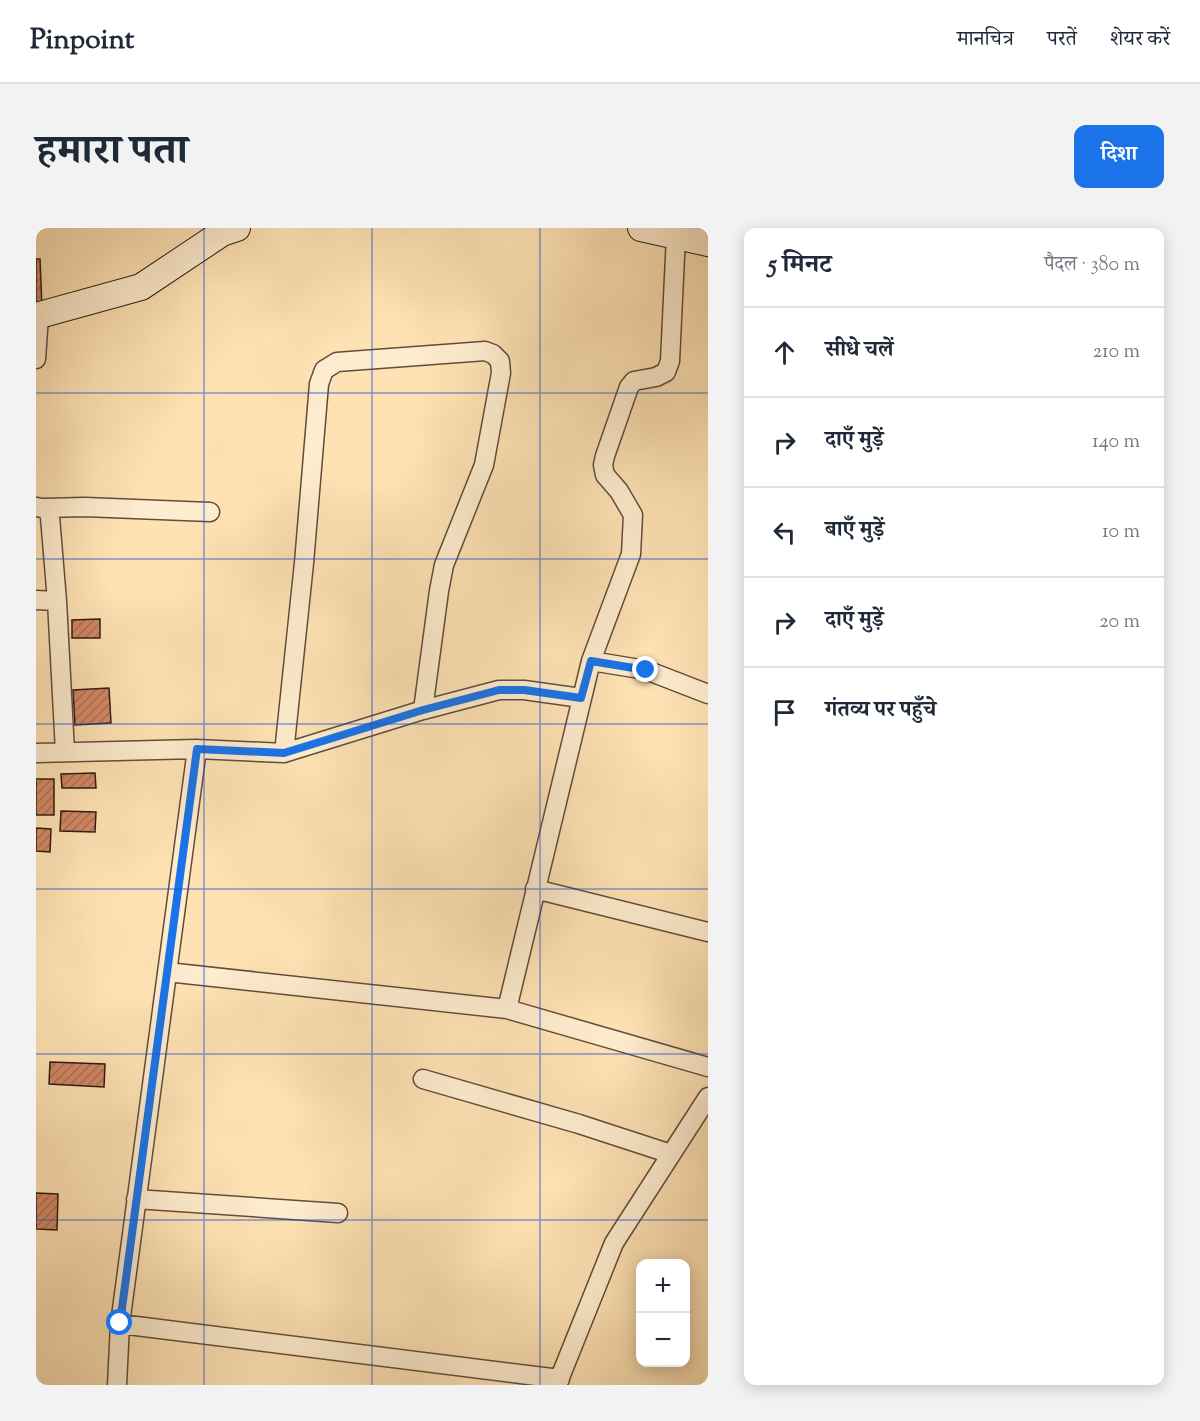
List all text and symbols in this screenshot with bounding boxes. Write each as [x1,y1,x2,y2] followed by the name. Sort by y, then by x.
[30,21,134,61] text: Pinpoint
[957,25,1014,55] text: मानचित्र
[1047,25,1077,55] text: परतें
[1110,25,1170,55] text: शेयर करें
[36,123,188,183] text: हमारा पता
[1074,125,1164,188] button: दिशा
[768,247,832,284] text: 5 मिनट
[1044,251,1140,280] text: पैदल · 380 m
[825,335,894,367] text: सीधे चलें
[768,336,801,369] icon: ahead
[1093,338,1140,367] text: 210 m
[825,425,884,457] text: दाएँ मुड़ें
[768,426,801,459] icon: right
[1092,428,1140,457] text: 140 m
[825,515,884,547] text: बाएँ मुड़ें
[768,516,801,549] icon: left
[1102,518,1140,547] text: 10 m
[825,605,884,637] text: दाएँ मुड़ें
[768,606,801,639] icon: right
[1099,608,1140,637] text: 20 m
[632,656,658,682] route end
[825,695,936,727] text: गंतव्य पर पहुँचे
[768,696,801,729] icon: arrive
[636,1259,690,1367] map controls
[636,1259,690,1313] button: +
[106,1309,132,1335] route start
[636,1313,690,1367] button: −

